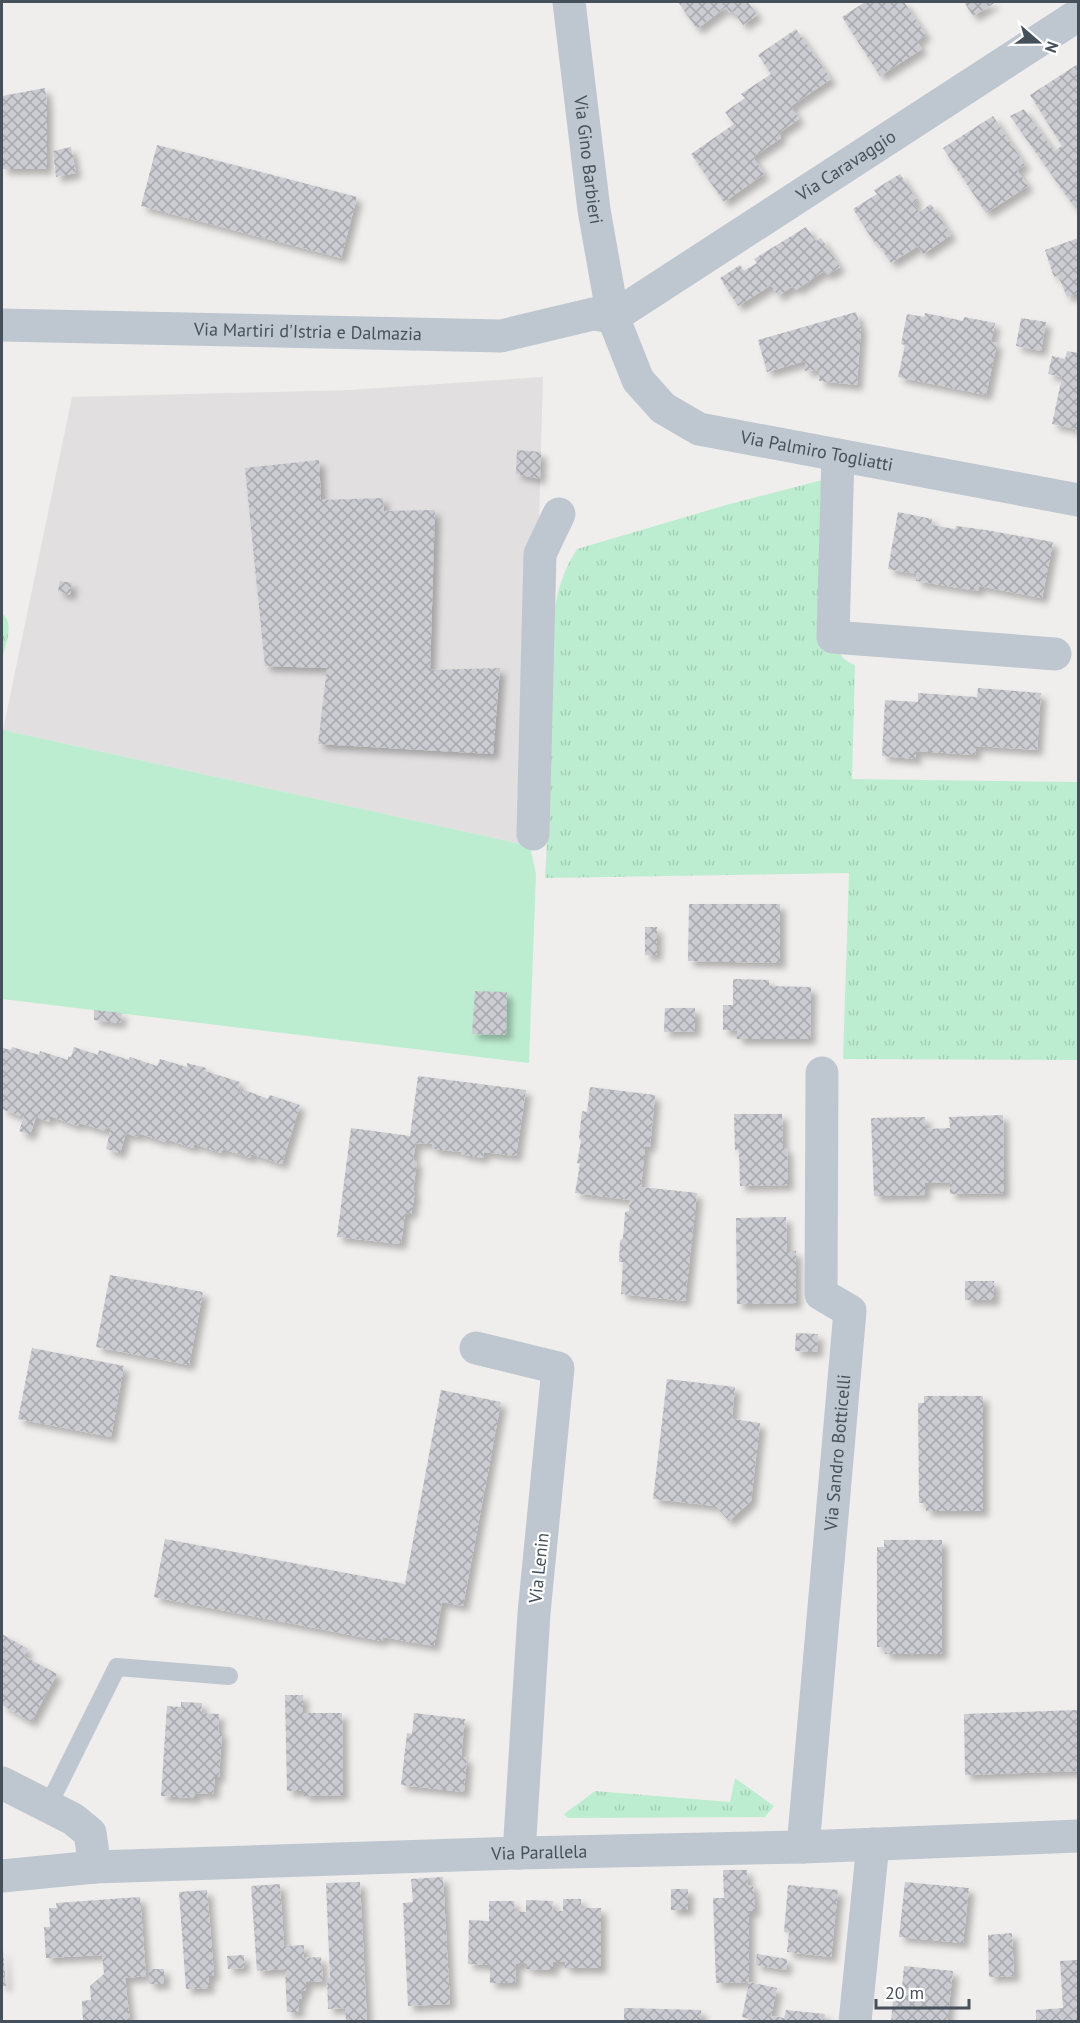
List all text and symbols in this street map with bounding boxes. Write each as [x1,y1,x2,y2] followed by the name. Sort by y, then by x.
[1008,12,1068,72] north arrow
[1041,39,1063,55] text: N
[569,93,608,226] street label: Via Gino Barbieri
[791,124,900,206] street label: Via Caravaggio
[193,317,422,345] street label: Via Martiri d'Istria e Dalmazia
[738,425,895,476] street label: Via Palmiro Togliatti
[819,1373,855,1533] street label: Via Sandro Botticelli
[523,1532,554,1605] street label: Via Lenin
[490,1840,588,1865] street label: Via Parallela
[876,1972,969,2010] scale bar
[885,1981,924,2004] text: 20 m

